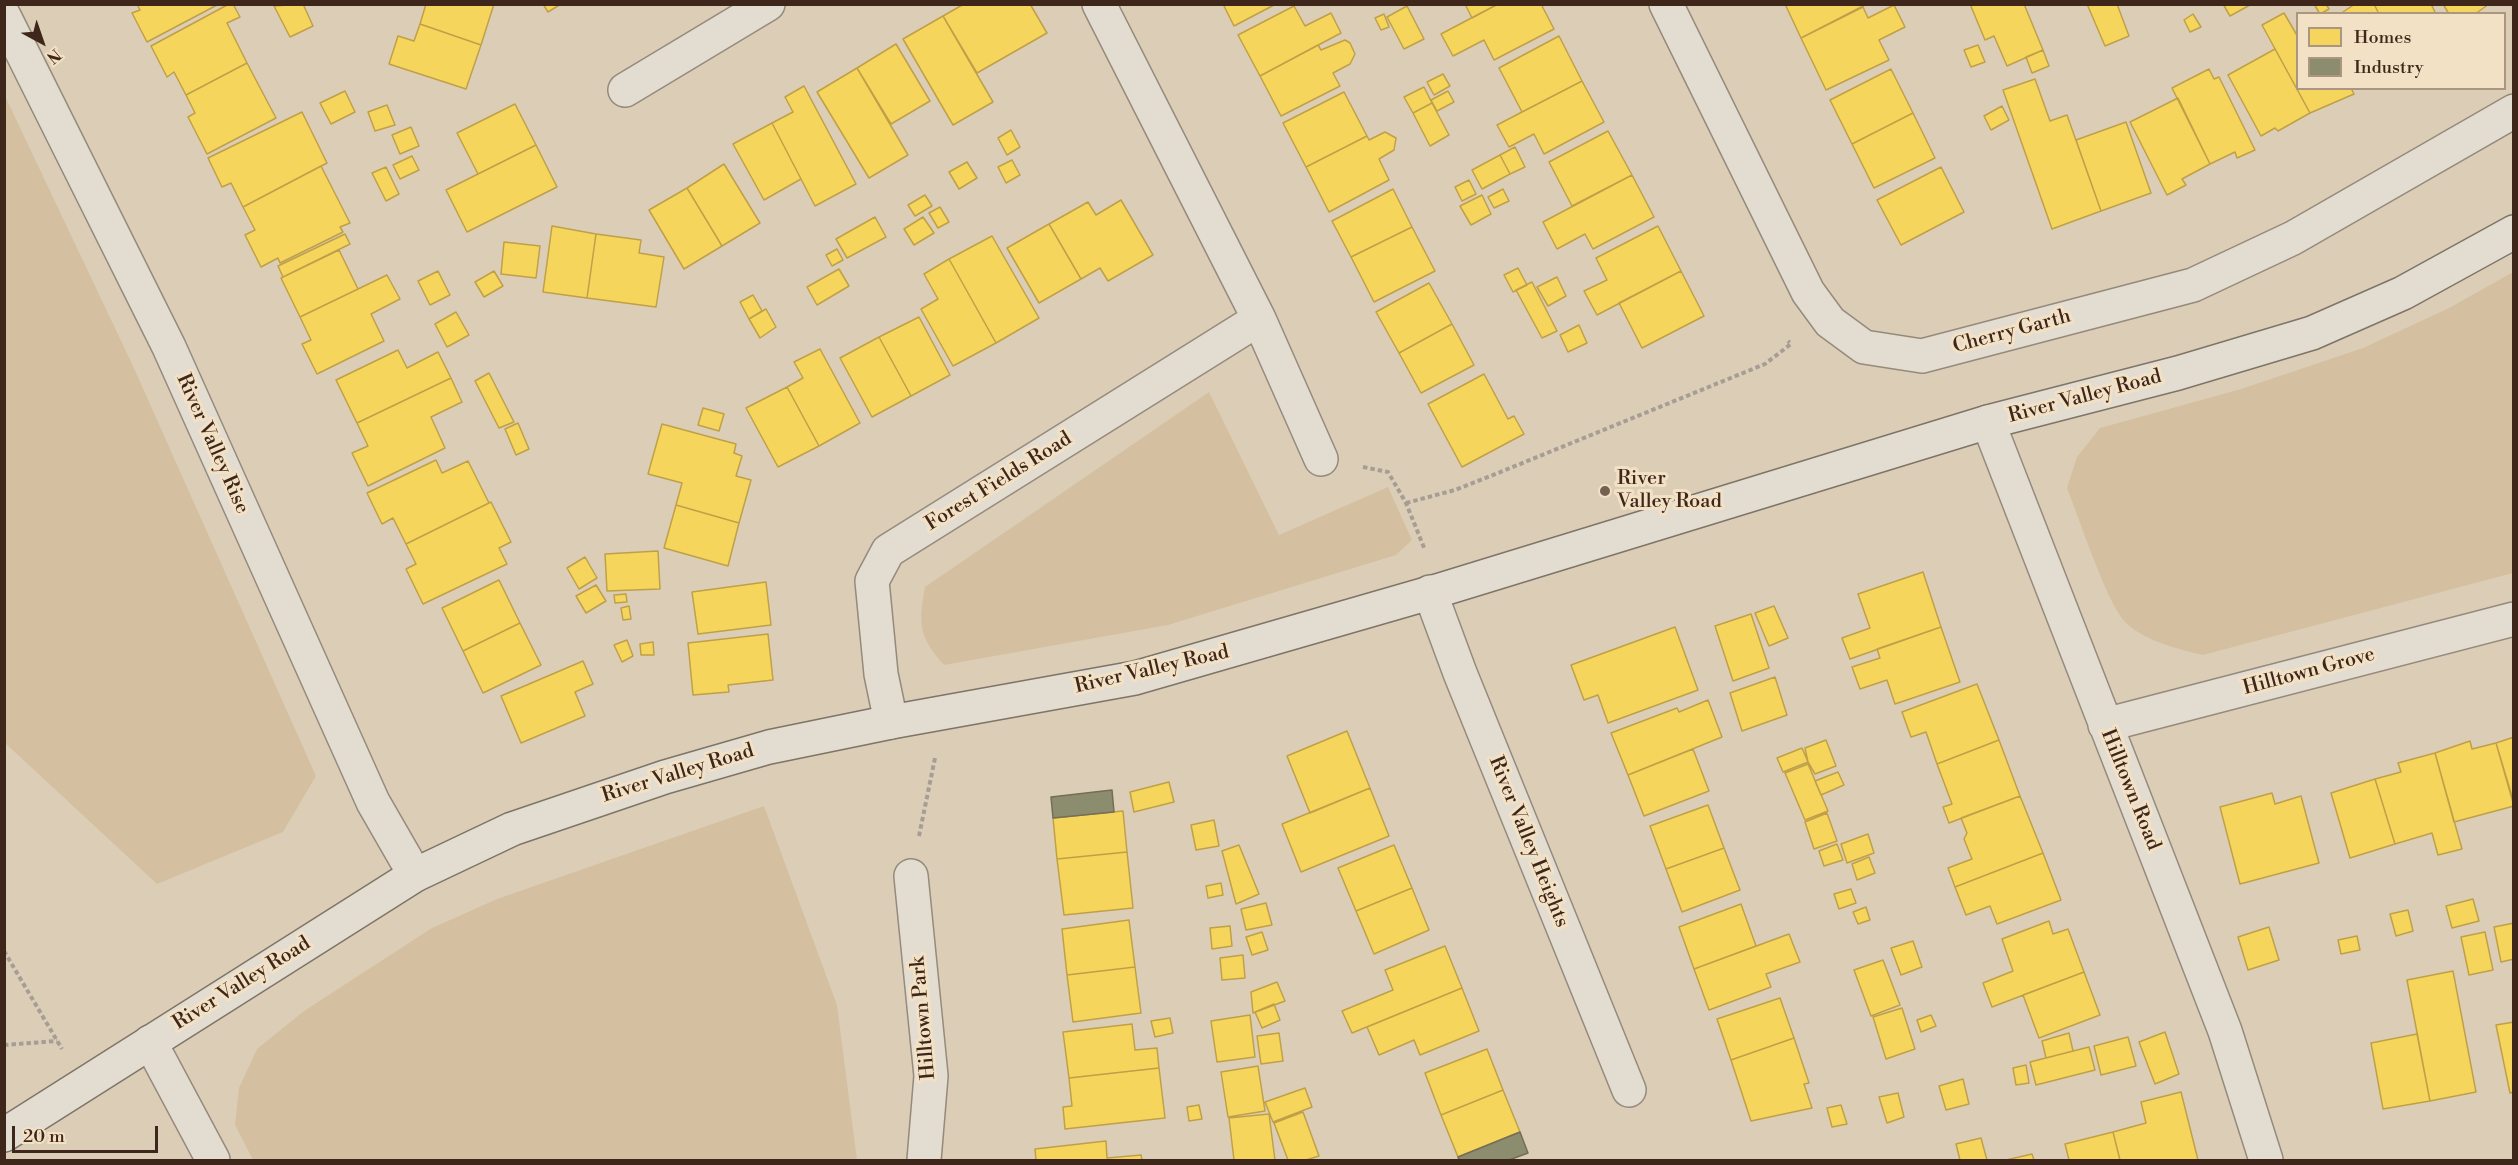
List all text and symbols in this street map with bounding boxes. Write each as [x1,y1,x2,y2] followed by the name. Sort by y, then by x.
[12,12,72,72] north arrow
[2296,12,2506,90] legend
[2354,26,2411,49] text: Homes
[42,44,65,68] text: N
[2354,56,2424,79] text: Industry
[1950,305,2074,359] street label: Cherry Garth
[2006,365,2164,429] street label: River Valley Road
[170,370,254,518] street label: River Valley Rise
[921,427,1077,537] street label: Forest Fields Road
[1617,467,1722,514] place label: River Valley Road
[1598,484,1612,498] marker: River Valley Road
[1072,641,1232,699] street label: River Valley Road
[2240,643,2378,701] street label: Hilltown Grove
[2095,726,2165,854] street label: Hilltown Road
[599,739,757,809] street label: River Valley Road
[1483,753,1573,931] street label: River Valley Heights
[169,932,315,1036] street label: River Valley Road
[907,955,941,1081] street label: Hilltown Park
[15,1114,160,1152] scale bar
[23,1125,65,1148] text: 20 m

